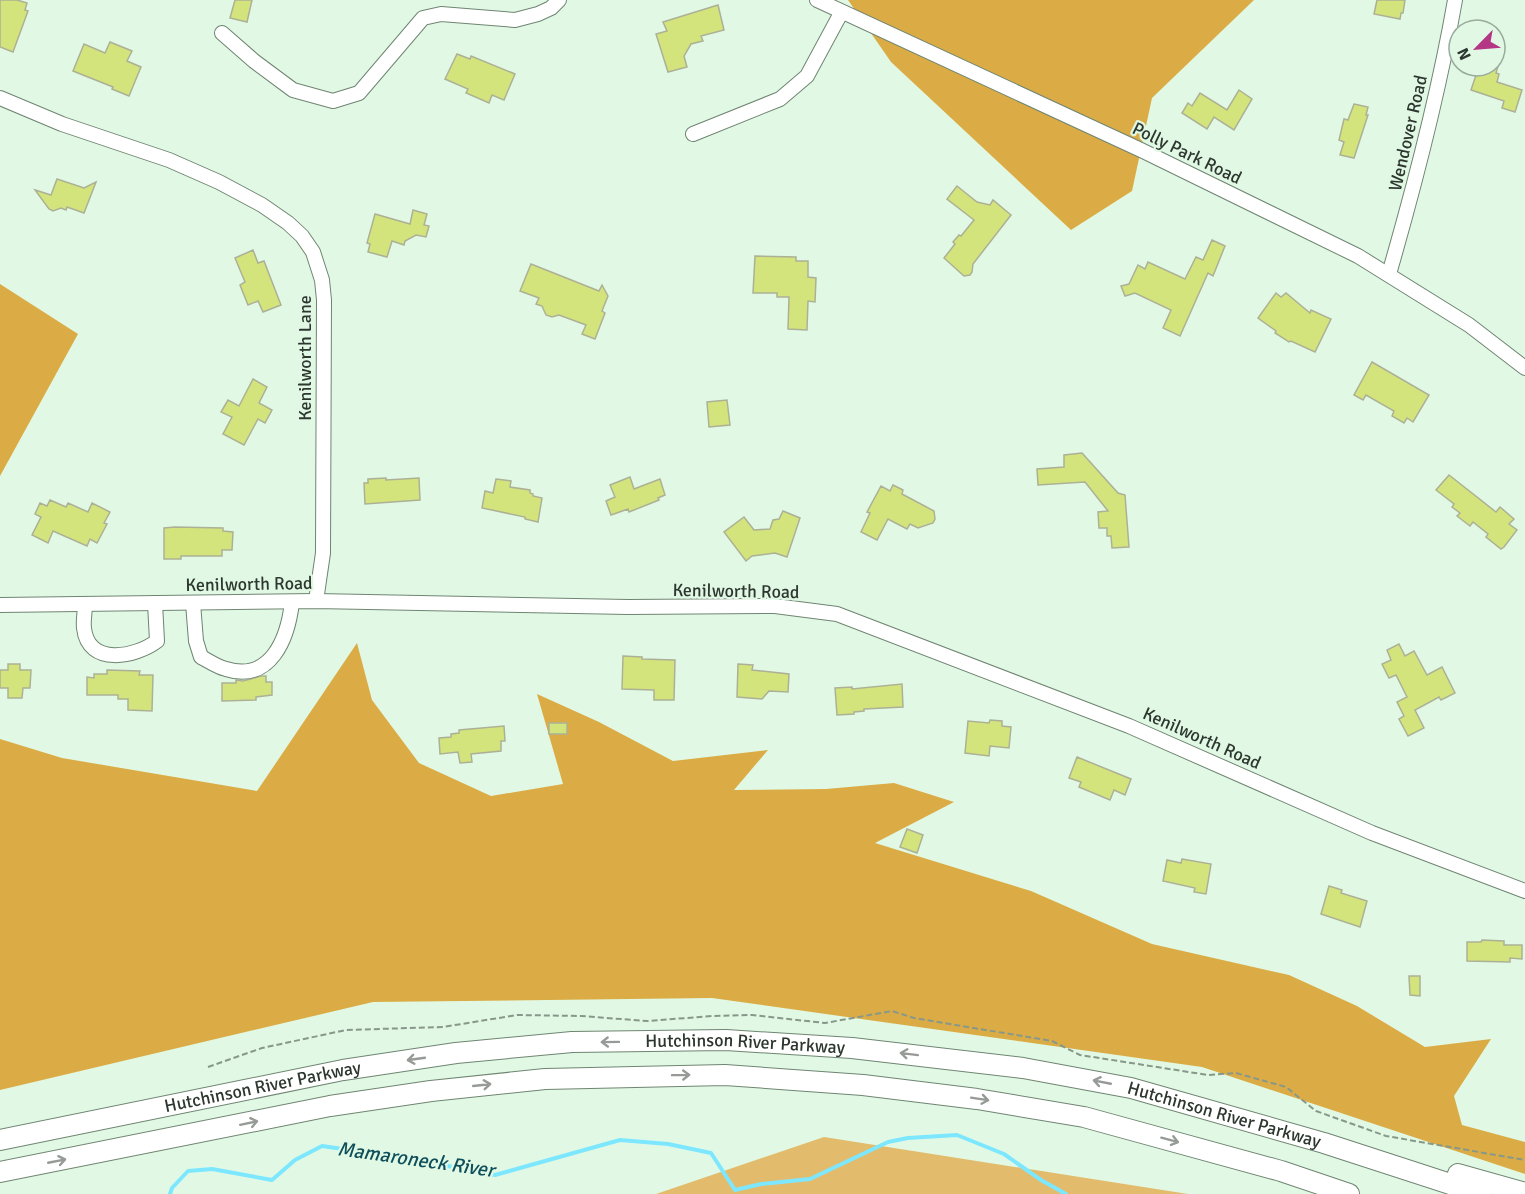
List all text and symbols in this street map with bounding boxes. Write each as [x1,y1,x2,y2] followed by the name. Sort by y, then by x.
[1447,18,1507,78] north arrow
[1453,45,1476,63] text: N
[1384,73,1432,193] street label: Wendover Road
[1129,117,1245,189] street label: Polly Park Road
[294,295,316,421] street label: Kenilworth Lane
[185,572,313,596] street label: Kenilworth Road
[672,579,800,603] street label: Kenilworth Road
[1140,702,1264,774] street label: Kenilworth Road
[645,1029,846,1059] street label: Hutchinson River Parkway
[601,1036,621,1048] one-way arrow
[900,1049,920,1060] one-way arrow
[407,1054,426,1065] one-way arrow
[162,1056,363,1117] street label: Hutchinson River Parkway
[671,1069,691,1081] one-way arrow
[1093,1077,1113,1088] one-way arrow
[1125,1077,1324,1153] street label: Hutchinson River Parkway
[472,1079,492,1090] one-way arrow
[969,1094,989,1105] one-way arrow
[239,1116,258,1128] one-way arrow
[1160,1135,1179,1146] one-way arrow
[336,1136,498,1183] water label: Mamaroneck River
[47,1155,67,1166] one-way arrow

